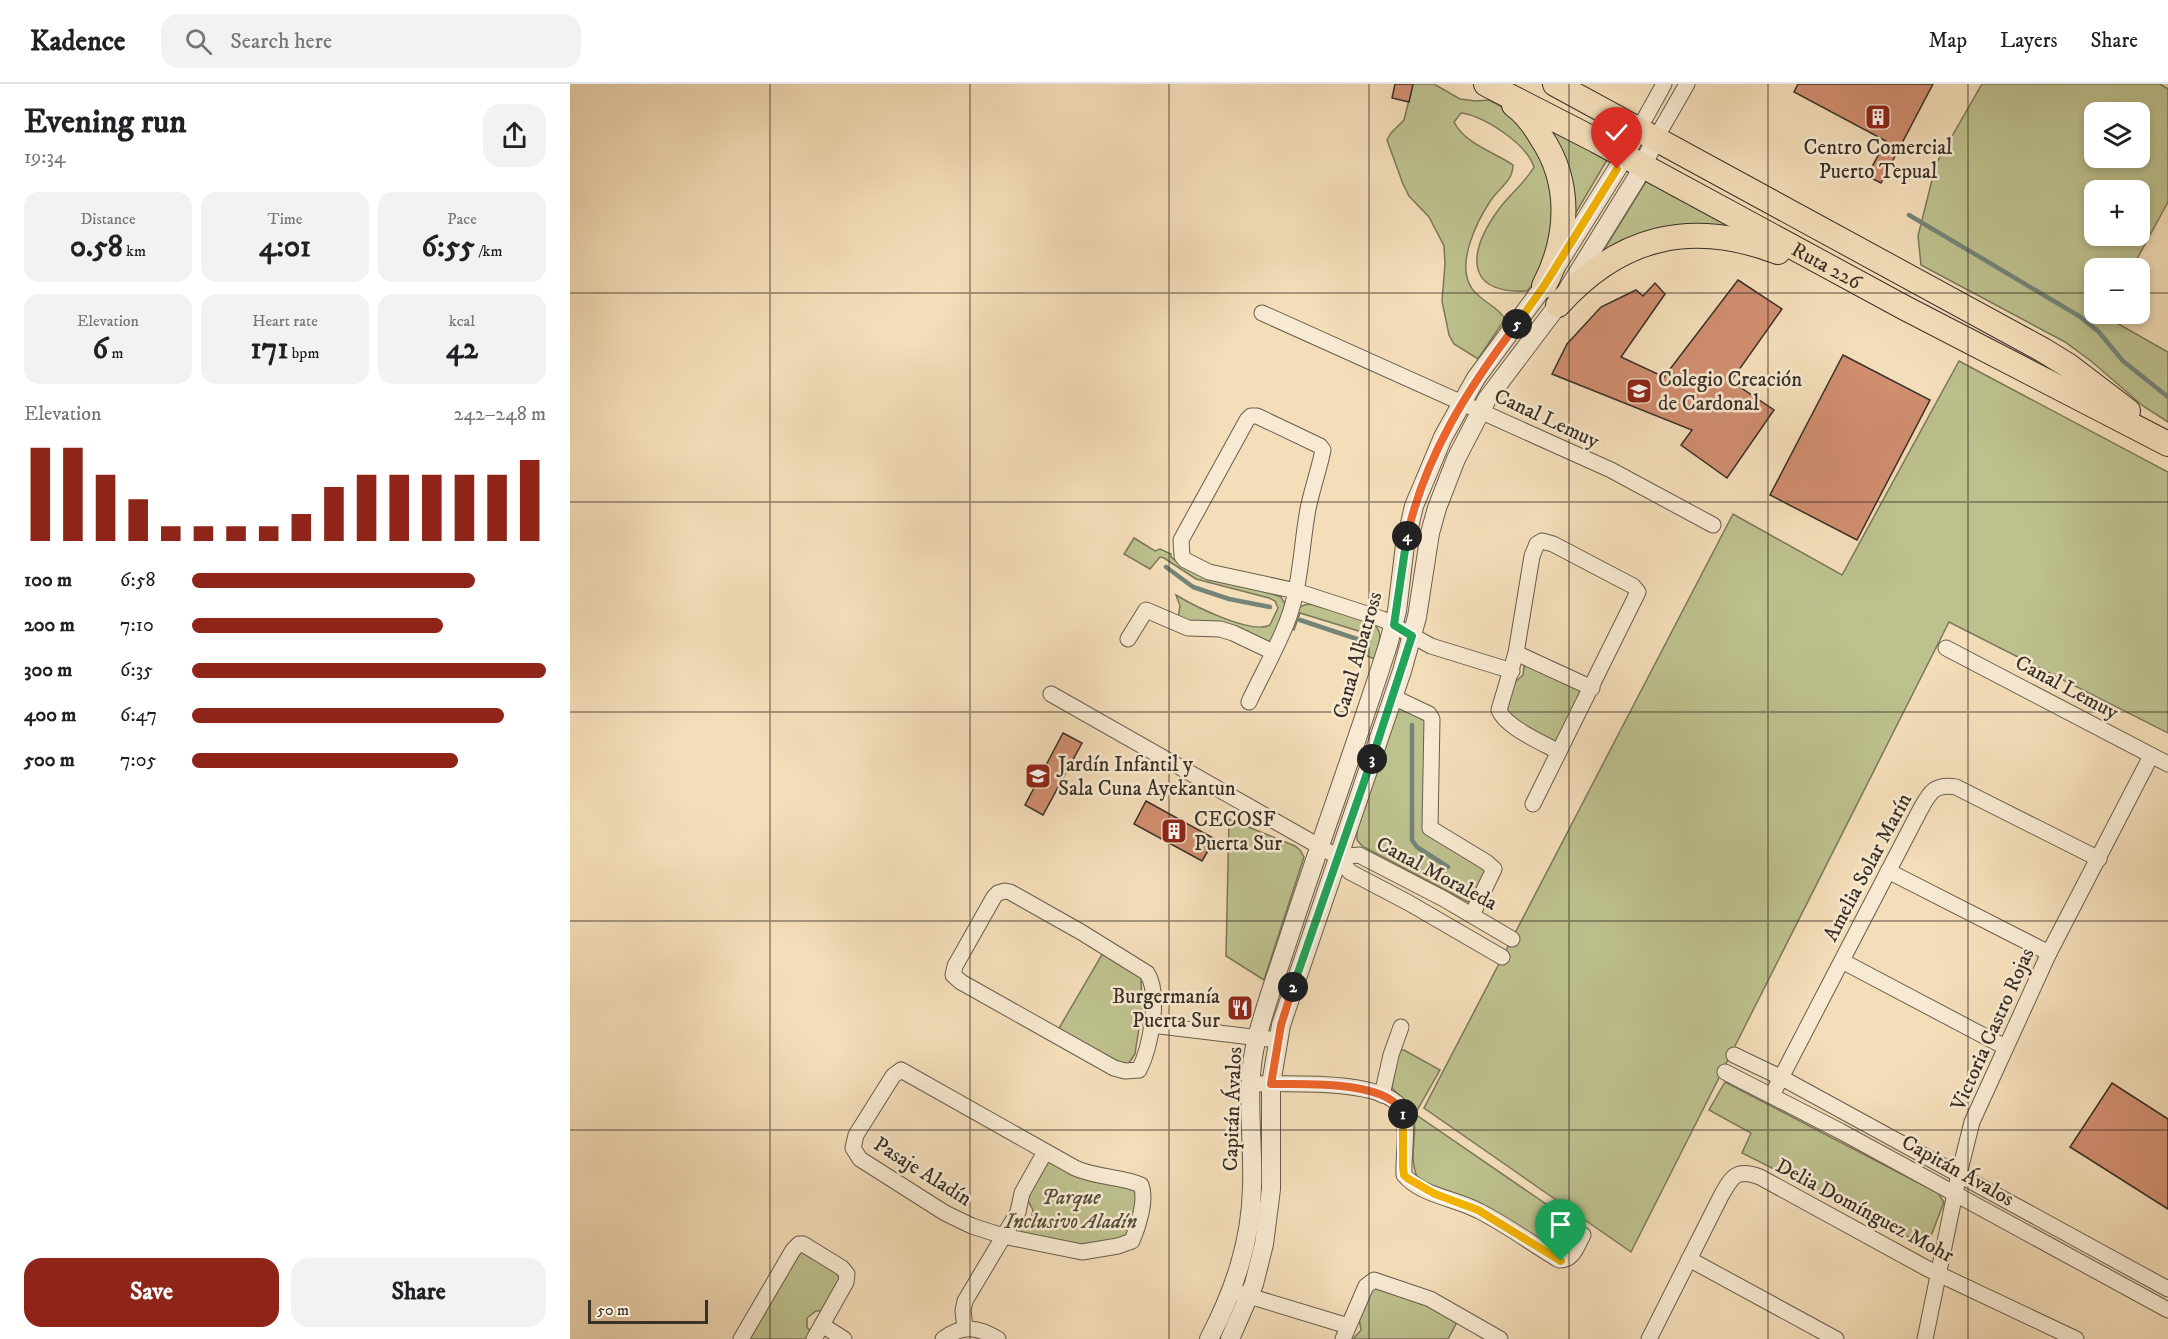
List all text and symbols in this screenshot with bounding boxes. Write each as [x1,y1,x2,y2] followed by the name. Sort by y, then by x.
[161,14,581,68] search box
[30,24,125,59] text: Kadence
[182,25,215,58] icon: search
[230,28,332,55] text: Search here
[1928,28,1967,54] text: Map
[2000,28,2058,54] text: Layers
[2091,28,2138,54] text: Share
[24,102,186,143] text: Evening run
[1863,102,1893,132] building icon: Centro Comercial Puerto Tepual
[2084,102,2150,324] map controls
[2084,102,2150,168] button: layers
[483,104,546,167] button: share
[1591,107,1642,169] pin
[1600,116,1633,149] icon: check
[1804,135,1953,185] place label: Centro Comercial Puerto Tepual
[24,145,65,170] text: 19:34
[2084,180,2150,246] button: +
[80,209,136,229] text: Distance
[268,209,302,229] text: Time
[447,209,477,229] text: Pace
[70,229,123,266] text: 0.58
[259,229,311,266] text: 4:01
[422,229,475,266] text: 6:55
[1787,237,1867,296] street label: Ruta 226
[123,241,146,261] text: km
[475,241,503,261] text: /km
[2084,258,2150,324] button: −
[1502,309,1532,339] pin: 5
[77,311,139,331] text: Elevation
[252,311,318,331] text: Heart rate
[449,311,475,331] text: kcal
[1513,314,1521,334] text: 5
[92,331,108,368] text: 6
[251,331,288,368] text: 171
[446,331,478,368] text: 42
[108,343,124,363] text: m
[288,343,319,363] text: bpm
[1658,367,1802,417] place label: Colegio Creación de Cardonal
[1624,376,1654,406] school or university icon: Colegio Creación de Cardonal
[1490,383,1604,455] street label: Canal Lemuy
[24,402,101,427] text: Elevation
[454,402,546,427] text: 242–248 m
[1392,521,1422,551] pin: 4
[1402,526,1412,546] text: 4
[24,568,72,593] text: 100 m
[120,568,156,593] text: 6:58
[1327,589,1388,722] street label: Canal Albatross
[24,613,75,638] text: 200 m
[120,613,154,638] text: 7:10
[2010,650,2124,726] street label: Canal Lemuy
[24,658,72,683] text: 300 m
[120,658,153,683] text: 6:35
[24,703,76,728] text: 400 m
[120,703,157,728] text: 6:47
[1357,744,1387,774] pin: 3
[24,748,75,773] text: 500 m
[120,748,156,773] text: 7:05
[1369,749,1375,769] text: 3
[1056,752,1236,802] place label: Jardín Infantil y Sala Cuna Ayekantun
[1023,761,1053,791] school or university icon: Jardín Infantil y Sala Cuna Ayekantun
[1818,789,1918,946] street label: Amelia Solar Marín
[1194,807,1282,857] place label: CECOSF Puerta Sur
[1159,816,1189,846] building icon: CECOSF Puerta Sur
[1371,831,1502,917] street label: Canal Moraleda
[1945,944,2040,1116] street label: Victoria Castro Rojas
[1278,972,1308,1002] pin: 2
[1289,977,1297,997] text: 2
[1112,984,1220,1034] place label: Burgermanía Puerta Sur
[1225,993,1255,1023] restaurant icon: Burgermanía Puerta Sur
[1216,1046,1248,1172] street label: Capitán Ávalos
[1388,1099,1418,1129] pin: 1
[1400,1104,1406,1124] text: 1
[1897,1128,2019,1212] street label: Capitán Ávalos
[869,1131,976,1212] street label: Pasaje Aladín
[1771,1153,1958,1269] street label: Delia Domínguez Mohr
[1003,1185,1138,1235] park label: Parque Inclusivo Aladín
[1535,1199,1586,1261] pin
[1544,1208,1577,1241] icon: arrive
[24,1258,279,1327] button: Save
[291,1258,546,1327] button: Share
[588,1297,708,1324] scale bar
[597,1300,629,1320] text: 50 m

